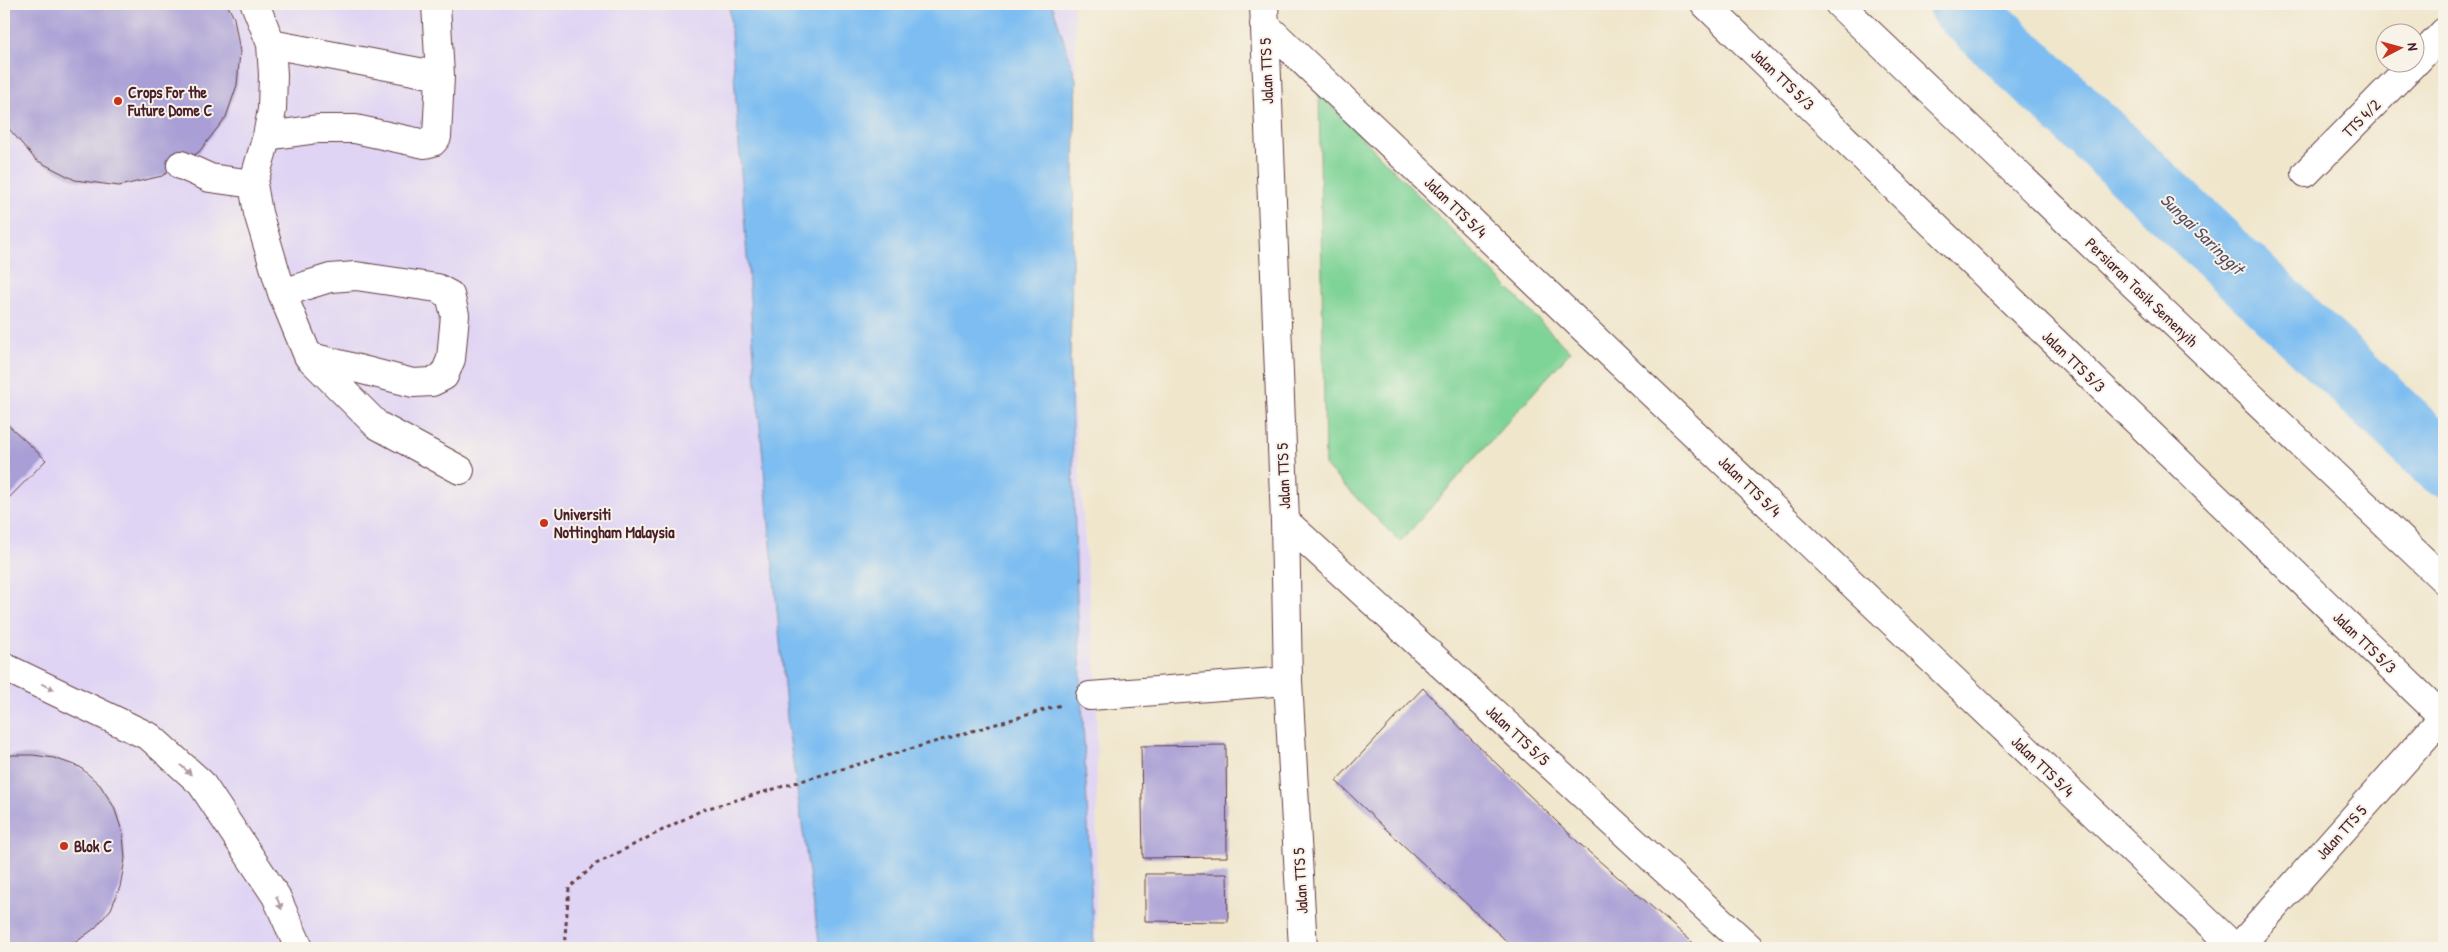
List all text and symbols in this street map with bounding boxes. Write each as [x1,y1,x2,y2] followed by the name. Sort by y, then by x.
[2376,22,2426,72] north arrow
[1254,37,1278,105] street label: Jalan TTS 5
[2404,42,2423,52] text: N
[1746,43,1820,115] street label: Jalan TTS 5/3
[127,81,212,121] place label: Crops For the Future Dome C
[2337,94,2385,142] street label: TTS 4/2
[112,95,124,107] marker: Crops For the Future Dome C
[1420,172,1492,242] street label: Jalan TTS 5/4
[2155,187,2252,282] water label: Sungai Saringgit
[2081,232,2203,352] street label: Persiaran Tasik Semenyih
[2037,325,2111,397] street label: Jalan TTS 5/3
[1271,442,1295,510] street label: Jalan TTS 5
[1714,451,1786,521] street label: Jalan TTS 5/4
[554,503,675,544] place label: Universiti Nottingham Malaysia
[538,517,550,529] marker: Universiti Nottingham Malaysia
[2328,606,2402,678] street label: Jalan TTS 5/3
[41,683,55,691] one-way arrow
[1481,700,1555,770] street label: Jalan TTS 5/5
[2007,731,2079,801] street label: Jalan TTS 5/4
[180,764,192,776] one-way arrow
[2311,800,2372,864] street label: Jalan TTS 5
[74,835,112,857] place label: Blok C
[58,840,70,852] marker: Blok C
[1287,847,1313,915] street label: Jalan TTS 5
[275,896,283,910] one-way arrow

